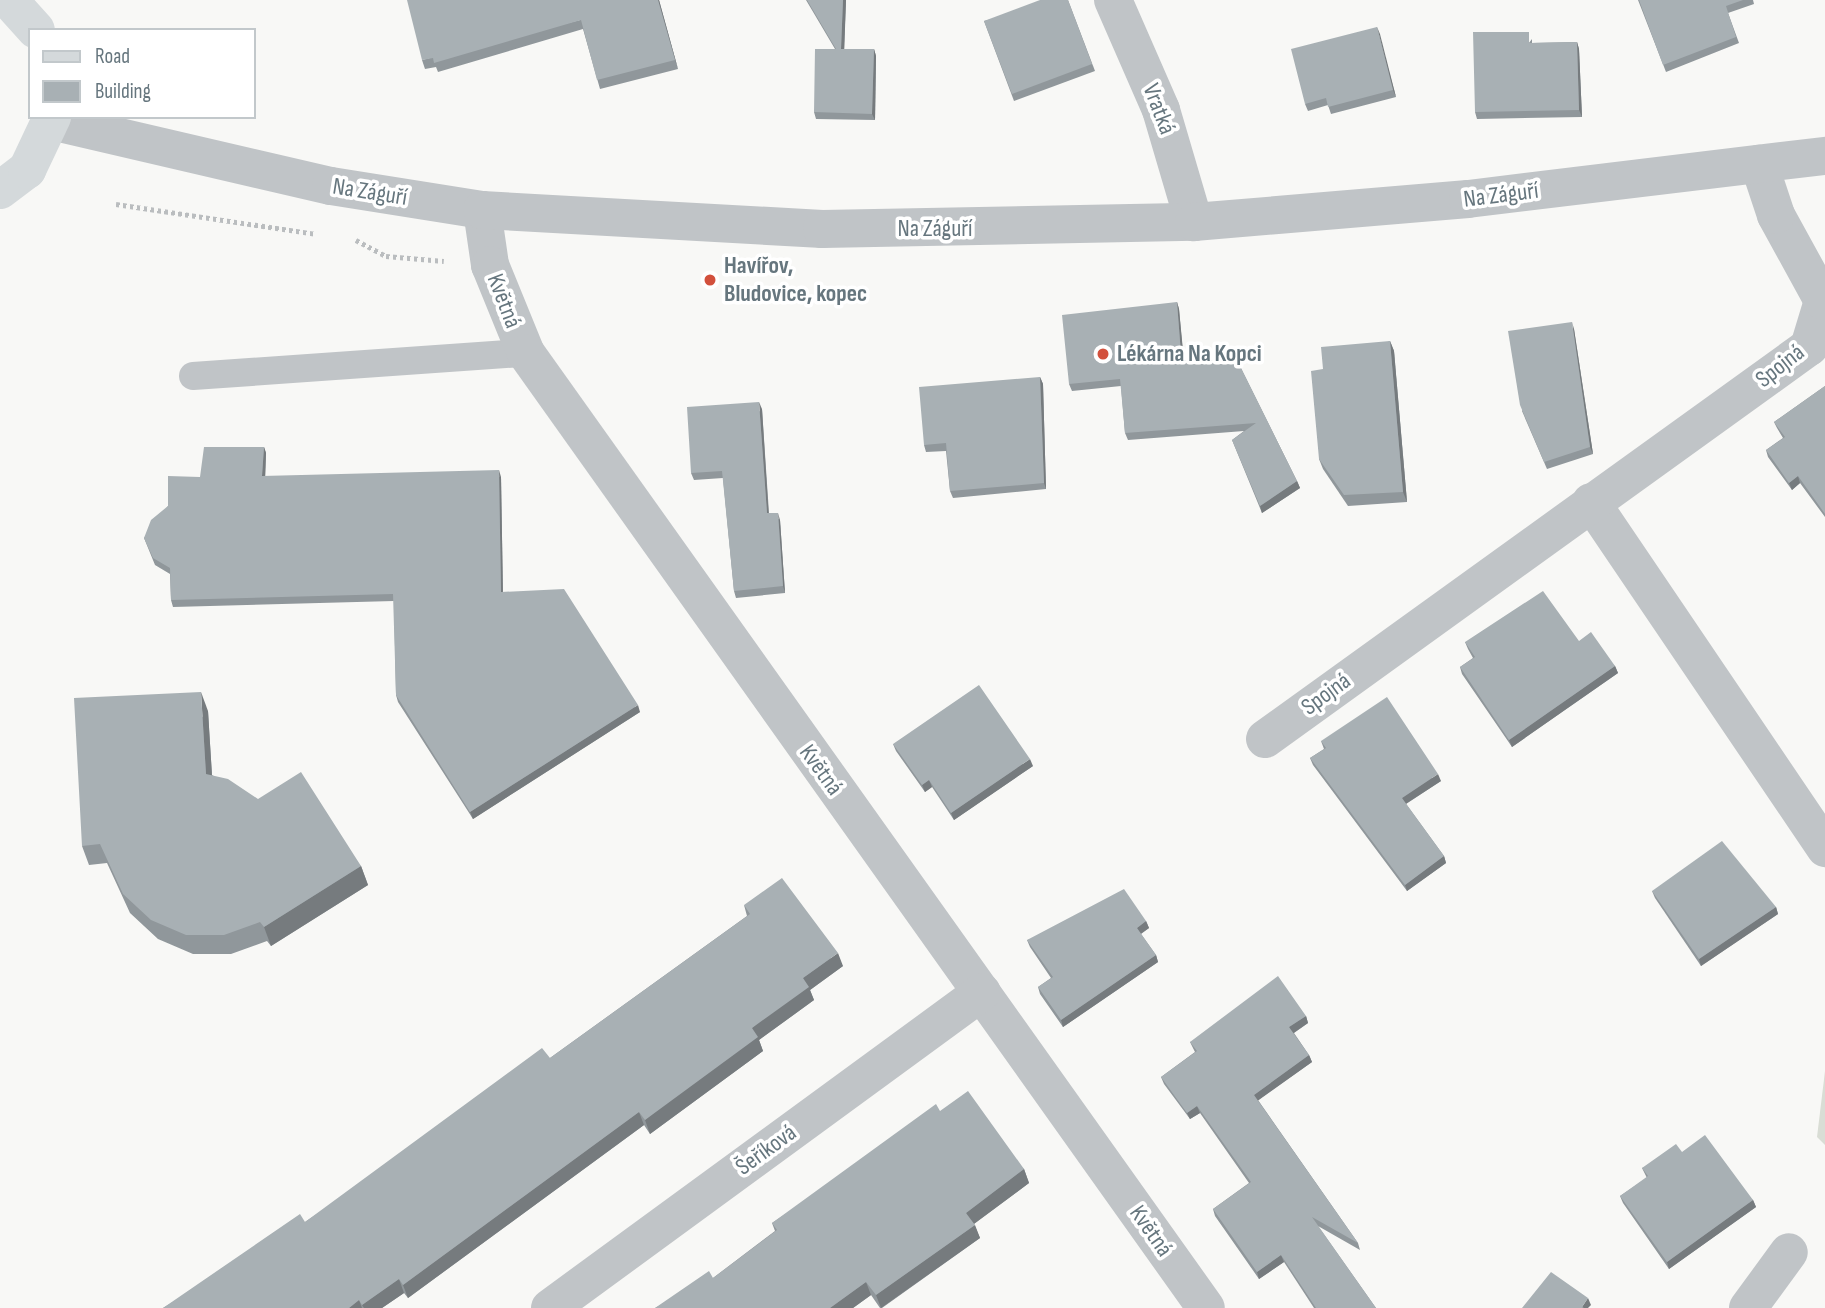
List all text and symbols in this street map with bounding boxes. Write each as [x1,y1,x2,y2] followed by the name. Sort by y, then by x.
[28,28,256,119] legend
[95,44,130,69] text: Road
[95,79,151,104] text: Building
[1136,80,1182,138] street label: Vratká
[331,172,409,212] street label: Na Záguří
[1462,176,1540,214] street label: Na Záguří
[897,215,973,243] street label: Na Záguří
[724,252,867,308] place label: Havířov, Bludovice, kopec
[481,270,527,332] street label: Květná
[702,272,718,288] marker: Havířov, Bludovice, kopec
[1750,338,1810,394] street label: Spojná
[1117,340,1262,368] place label: Lékárna Na Kopci
[1095,346,1111,362] marker: Lékárna Na Kopci
[1296,666,1356,722] street label: Spojná
[793,739,849,801] street label: Květná
[730,1118,802,1182] street label: Šeříková
[1123,1200,1179,1262] street label: Květná

